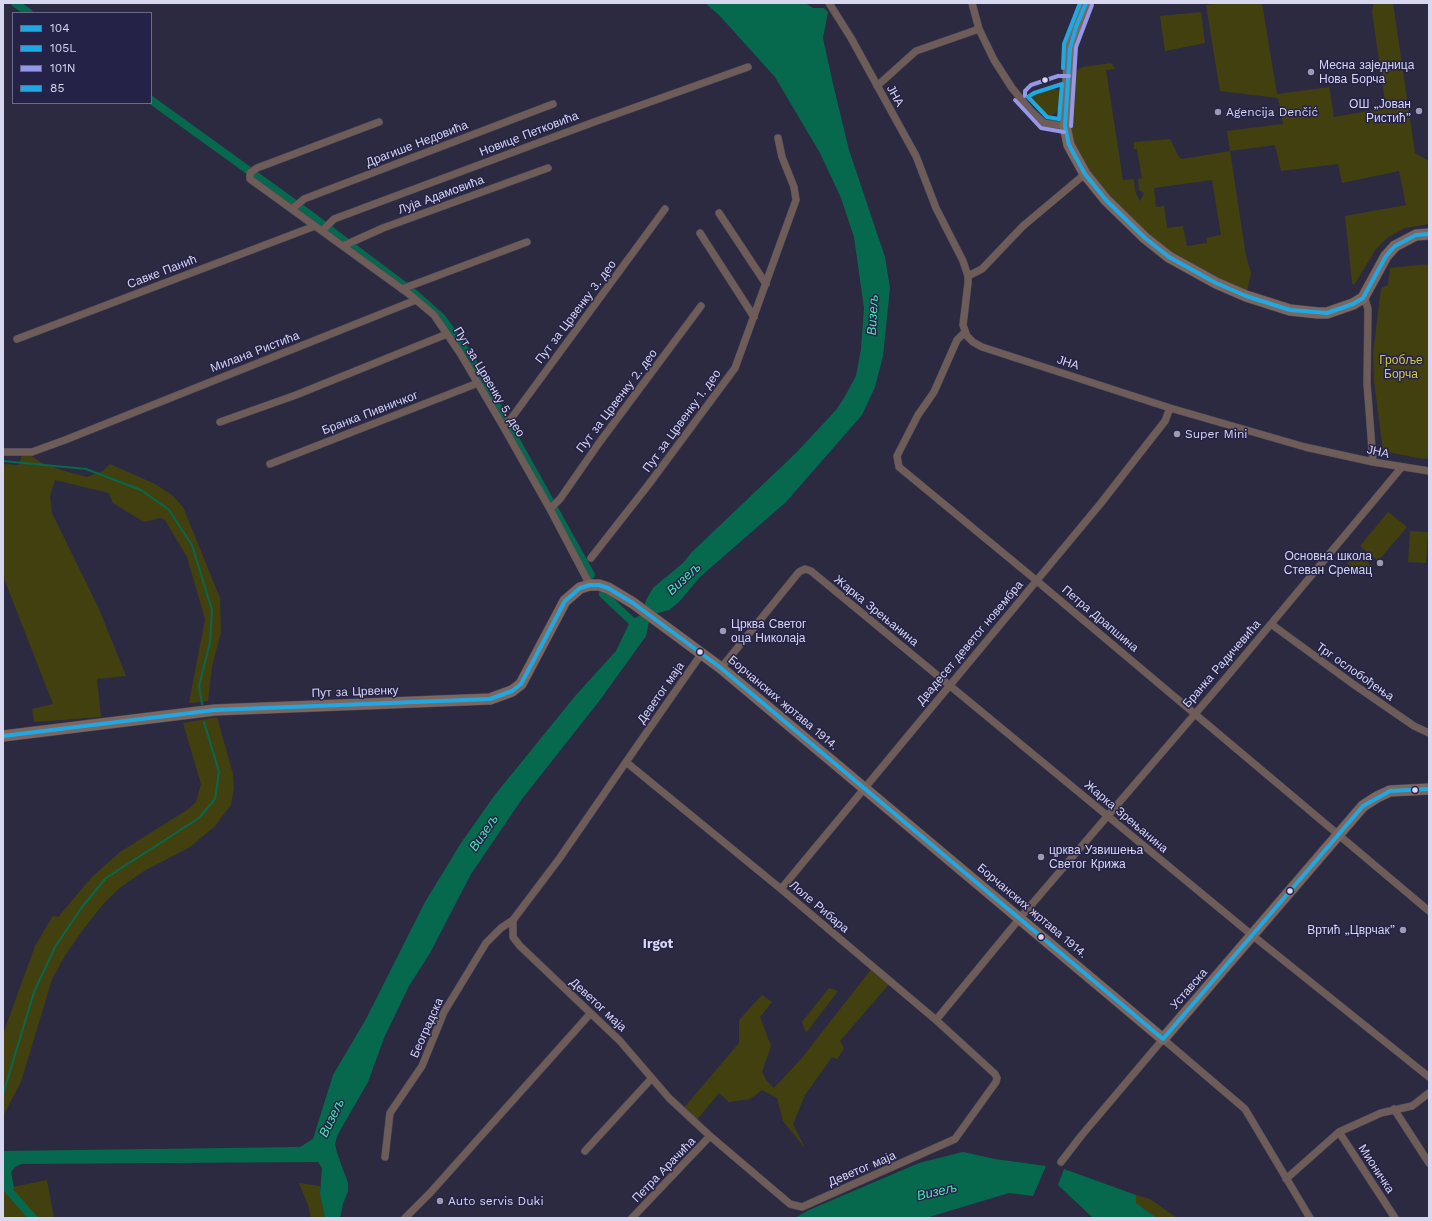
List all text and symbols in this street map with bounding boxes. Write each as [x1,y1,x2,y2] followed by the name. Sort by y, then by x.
[12,12,152,104] legend
[50,21,69,35] text: 104
[50,41,76,55] text: 105L
[1319,58,1414,86] place label: Месна заједница Нова Борча
[50,61,76,75] text: 101N
[1306,67,1316,77] marker: Месна заједница Нова Борча
[1040,75,1050,85] unlabelled marker
[50,81,64,95] text: 85
[883,83,907,109] street label: ЈНА
[1349,97,1411,125] place label: ОШ „Јован Ристић”
[1226,105,1318,119] place label: Agencija Denčić
[1414,106,1424,116] marker: ОШ „Јован Ристић”
[1213,107,1223,117] marker: Agencija Denčić
[477,108,581,160] street label: Новице Петковића
[364,118,470,170] street label: Драгише Недовића
[396,173,486,217] street label: Луја Адамовића
[125,252,199,292] street label: Савке Панић
[532,257,620,367] street label: Пут за Црвенку 3. део
[864,294,882,336] water label: Визељ
[450,324,528,440] street label: Пут за Црвенку 5. део
[209,328,301,376] street label: Милана Ристића
[573,346,661,456] street label: Пут за Црвенку 2. део
[1055,353,1081,373] street label: ЈНА
[1379,353,1423,381] park label: Гробље Борча
[640,367,724,475] street label: Пут за Црвенку 1. део
[320,388,420,438] street label: Бранка Пивничког
[1185,427,1248,441] place label: Super Mini
[1172,429,1182,439] marker: Super Mini
[1365,443,1391,461] street label: ЈНА
[1284,549,1372,577] place label: Основна школа Стеван Сремац
[1375,558,1385,568] marker: Основна школа Стеван Сремац
[664,559,704,599] water label: Визељ
[831,573,921,649] street label: Жарка Зрењанина
[914,578,1026,708] street label: Двадесет деветог новембра
[1059,583,1141,655] street label: Петра Драпшина
[731,617,806,645] place label: Црква Светог оца Николаја
[1180,617,1264,711] street label: Бранка Радичевића
[718,626,728,636] marker: Црква Светог оца Николаја
[1313,640,1397,704] street label: Трг ослобођења
[695,647,705,657] unlabelled marker
[725,653,841,753] street label: Борчанских жртава 1914.
[634,659,688,727] street label: Деветог маја
[311,683,399,701] street label: Пут за Црвенку
[1081,778,1171,856] street label: Жарка Зрењанина
[1410,785,1420,795] unlabelled marker
[466,812,502,854] water label: Визељ
[1049,843,1143,871] place label: црква Узвишења Светог Крижа
[1036,852,1046,862] marker: црква Узвишења Светог Крижа
[974,861,1090,961] street label: Борчанских жртава 1914.
[786,878,852,936] street label: Лоле Рибара
[1285,886,1295,896] unlabelled marker
[1307,923,1395,937] place label: Вртић „Цврчак”
[1398,925,1408,935] marker: Вртић „Цврчак”
[1036,932,1046,942] unlabelled marker
[643,936,673,952] district label: Irgot
[1167,966,1211,1012] street label: Уставска
[567,975,629,1035] street label: Деветог маја
[407,996,447,1060] street label: Београдска
[316,1096,348,1140] water label: Визељ
[629,1134,699,1206] street label: Петра Арачића
[1355,1142,1397,1196] street label: Мионичка
[826,1148,898,1190] street label: Деветог маја
[915,1180,959,1204] water label: Визељ
[448,1194,544,1208] place label: Auto servis Duki
[435,1196,445,1206] marker: Auto servis Duki

